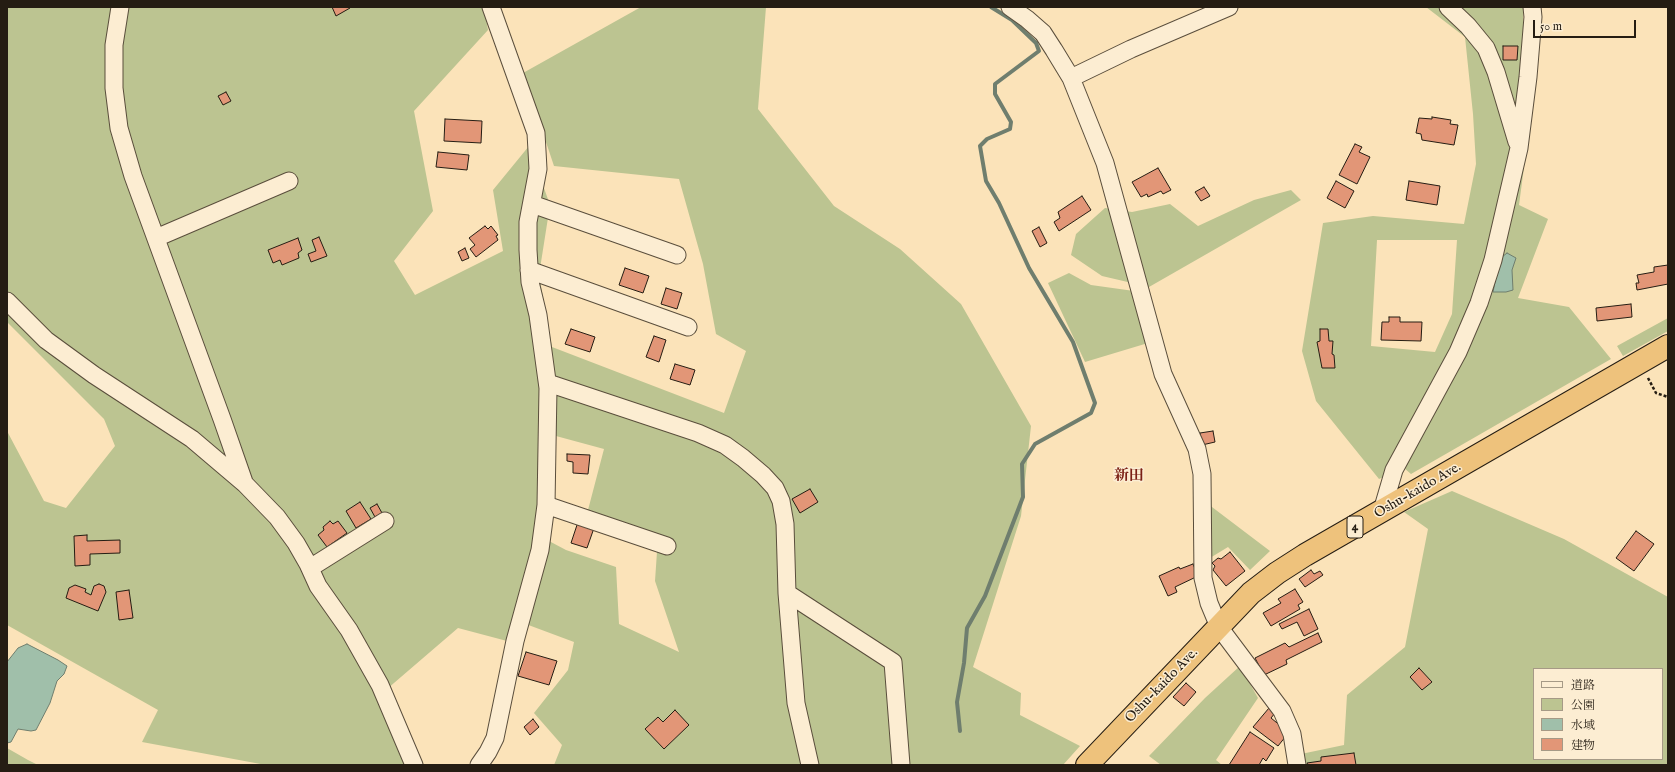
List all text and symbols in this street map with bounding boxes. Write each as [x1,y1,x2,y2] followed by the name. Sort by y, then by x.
[1535,12,1638,38] scale bar
[1540,19,1562,34] text: 50 m
[1372,459,1464,523] street label: Oshu-kaido Ave.
[1114,468,1144,486] district label: 新田
[1347,516,1363,538] road number: 4
[1122,645,1202,727] street label: Oshu-kaido Ave.
[1533,668,1663,760] legend
[1571,678,1595,693] text: 道路
[1571,698,1595,713] text: 公園
[1571,718,1595,733] text: 水域
[1571,738,1595,753] text: 建物

